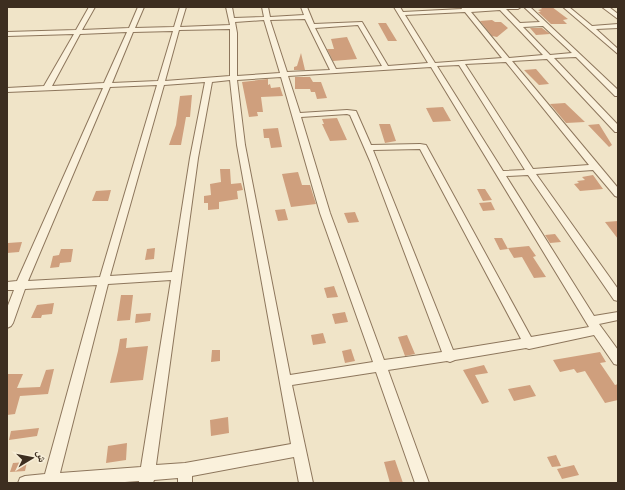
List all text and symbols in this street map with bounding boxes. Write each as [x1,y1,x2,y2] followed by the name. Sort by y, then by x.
[12,438,52,478] north arrow
[33,449,49,464] text: ش

